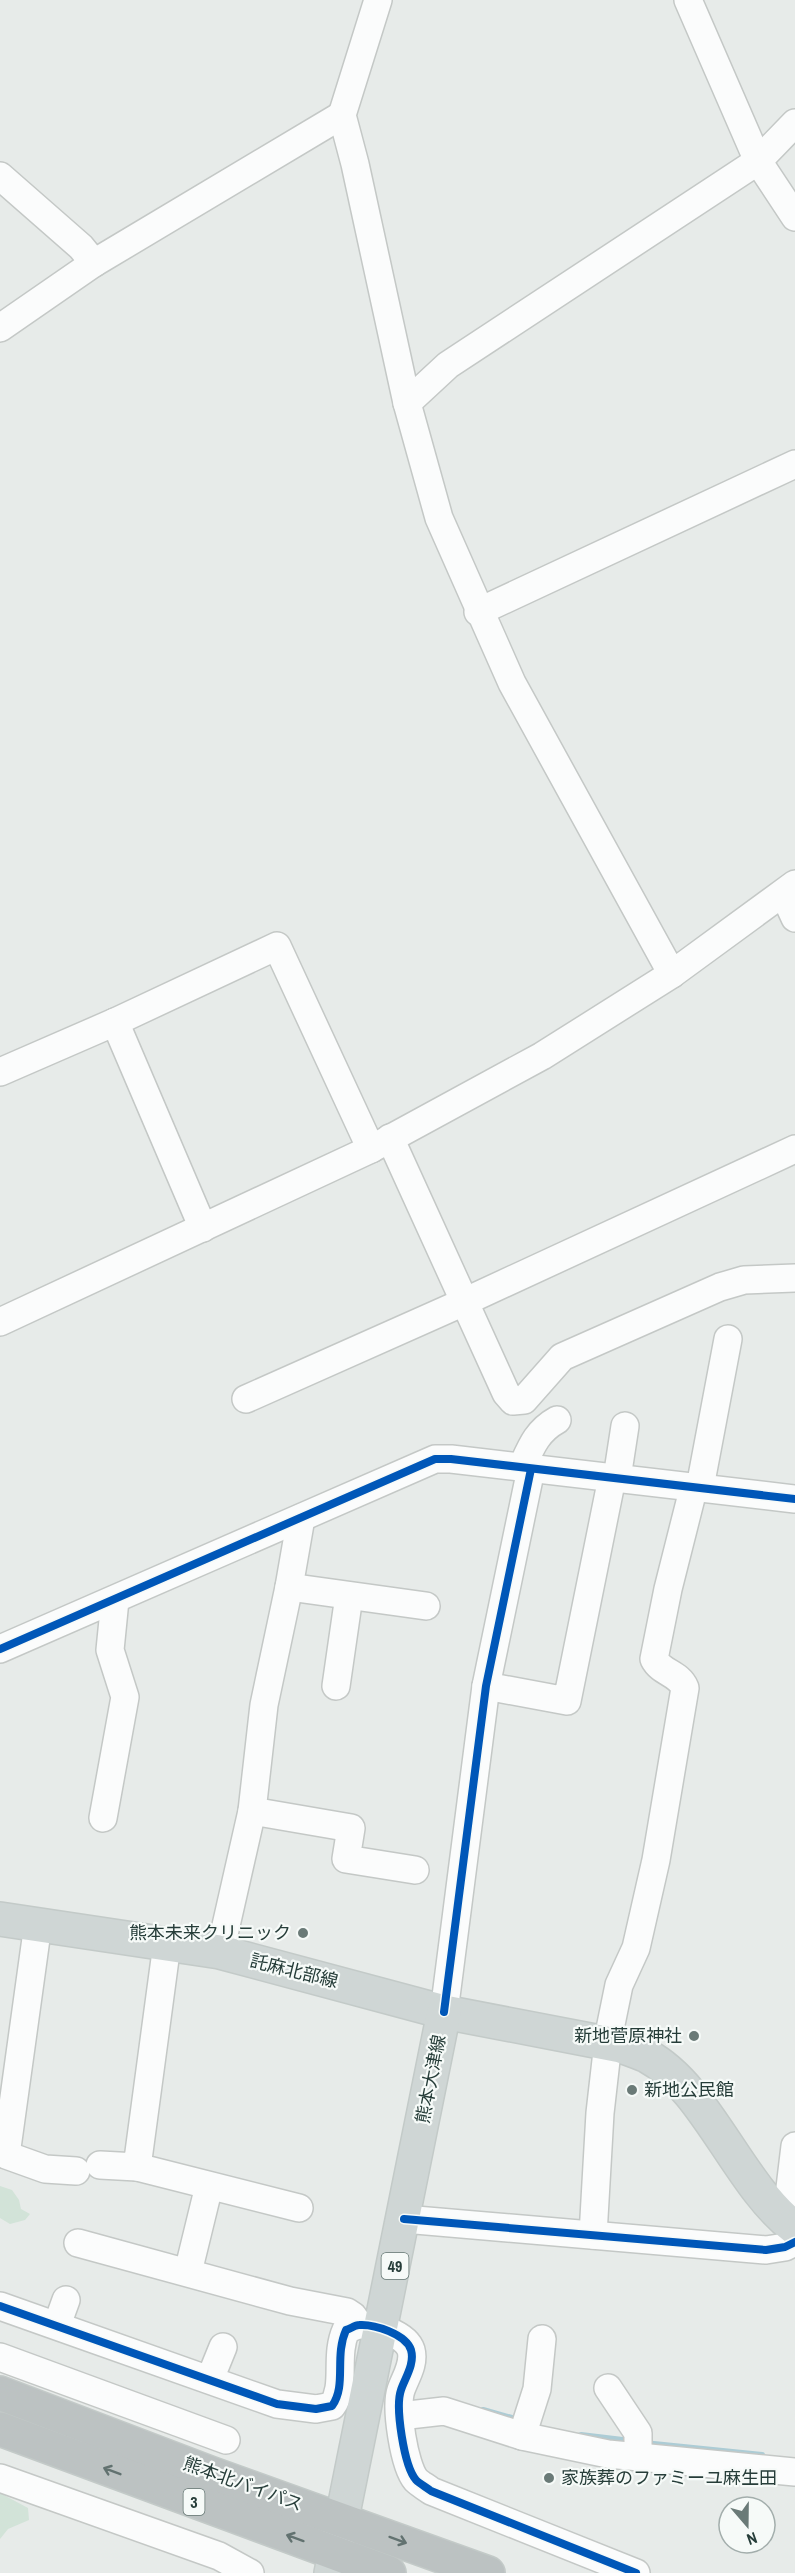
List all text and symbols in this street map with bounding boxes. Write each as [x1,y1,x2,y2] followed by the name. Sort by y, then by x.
[129,1920,291,1945] place label: 熊本未来クリニック
[296,1926,310,1940] marker: 熊本未来クリニック
[247,1947,341,1994] street label: 託麻北部線
[574,2023,682,2048] place label: 新地菅原神社
[687,2029,701,2043] marker: 新地菅原神社
[410,2032,451,2125] street label: 熊本大津線
[644,2077,734,2102] place label: 新地公民館
[625,2083,639,2097] marker: 新地公民館
[382,2253,408,2279] road number: 49
[180,2450,306,2517] street label: 熊本北バイパス
[103,2464,122,2475] one-way arrow
[561,2465,777,2490] place label: 家族葬のファミーユ麻生田
[542,2471,556,2485] marker: 家族葬のファミーユ麻生田
[184,2489,204,2515] road number: 3
[717,2495,777,2555] north arrow
[744,2527,760,2551] text: N
[286,2532,305,2543] one-way arrow
[388,2535,406,2546] one-way arrow

